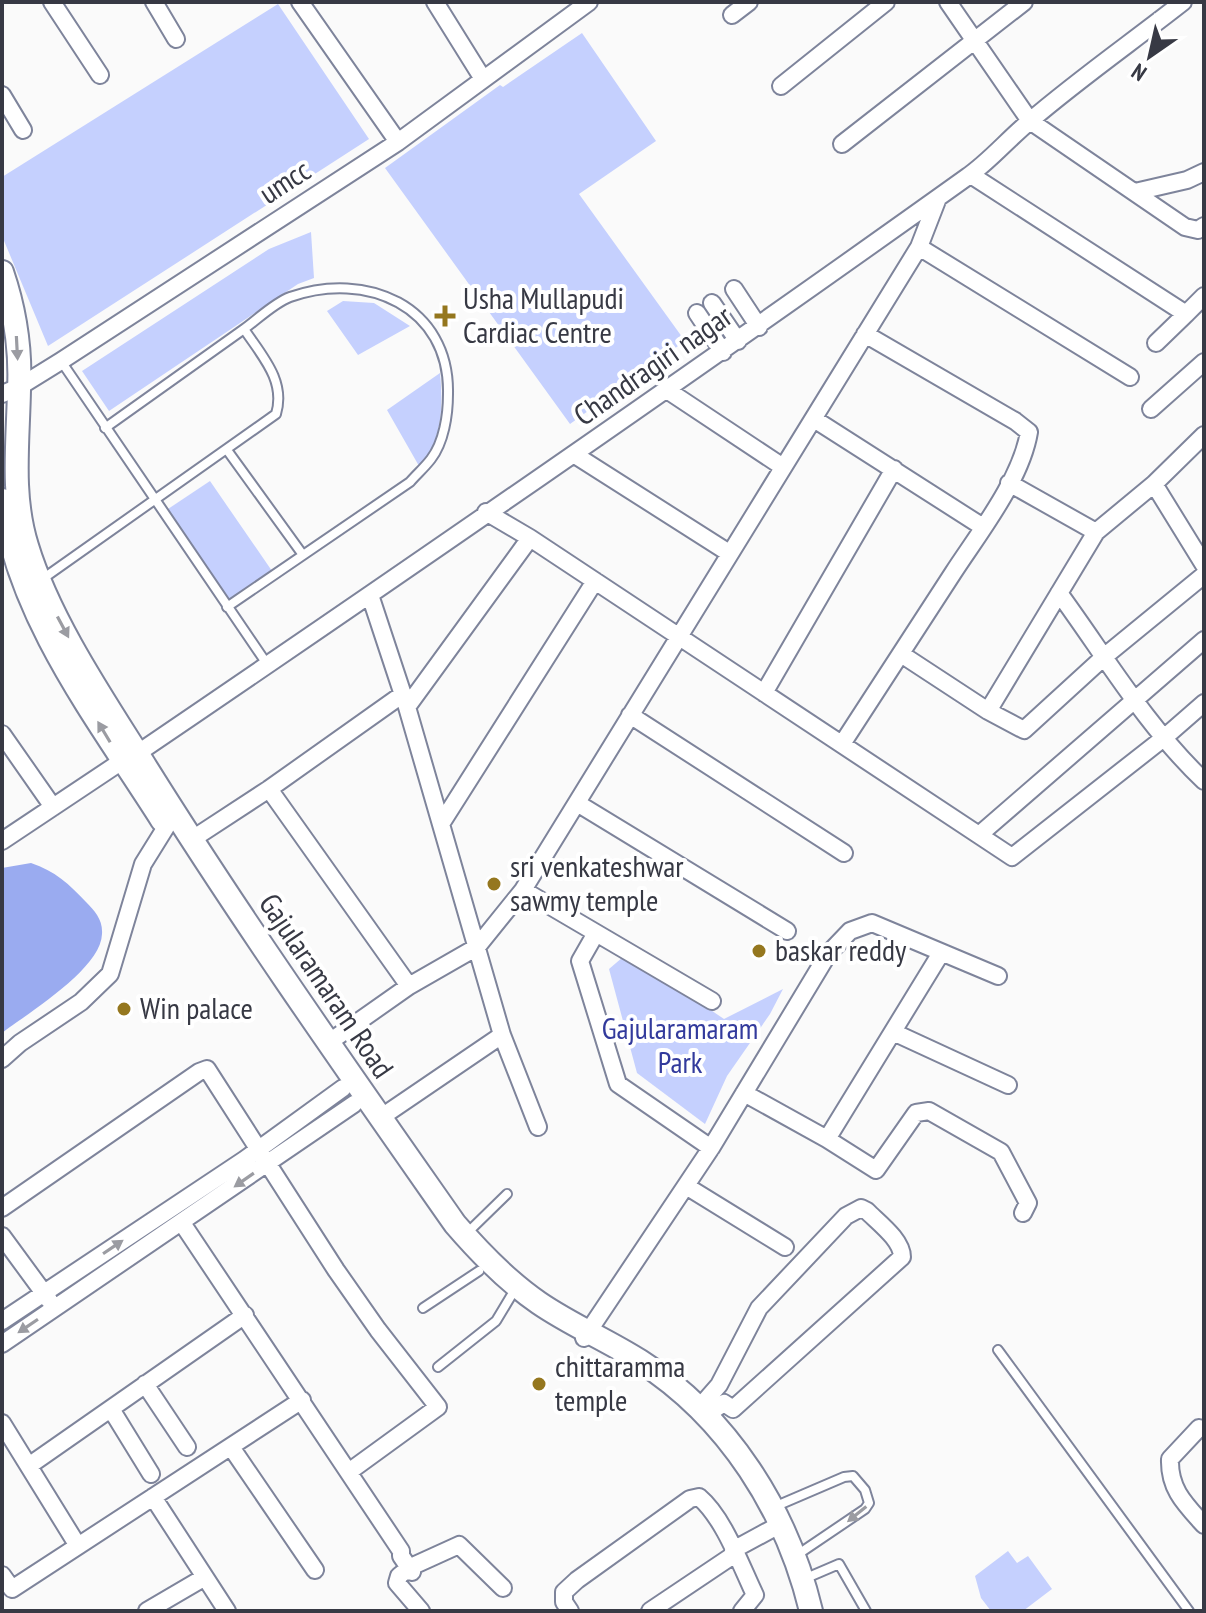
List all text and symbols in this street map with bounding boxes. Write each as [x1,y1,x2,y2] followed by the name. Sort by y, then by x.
[1110,16,1190,96] north arrow
[1126,58,1152,88] text: N
[251,150,317,212] street label: umcc
[463,278,624,351] place label: Usha Mullapudi Cardiac Centre
[565,296,739,434] street label: Chandragiri nagar
[434,305,456,327] marker: Usha Mullapudi Cardiac Centre
[11,336,24,361] one-way arrow
[57,615,70,638] one-way arrow
[97,721,111,743] one-way arrow
[510,846,684,919] place label: sri venkateshwar sawmy temple
[485,875,503,893] marker: sri venkateshwar sawmy temple
[251,885,403,1085] street label: Gajularamaram Road
[775,930,907,969] place label: baskar reddy
[750,942,768,960] marker: baskar reddy
[140,988,253,1027] place label: Win palace
[115,1000,133,1018] marker: Win palace
[602,1008,758,1081] park label: Gajularamaram Park
[233,1172,254,1187] one-way arrow
[102,1240,124,1254] one-way arrow
[18,1318,39,1333] one-way arrow
[555,1346,685,1419] place label: chittaramma temple
[530,1375,548,1393] marker: chittaramma temple
[846,1505,867,1522] one-way arrow

